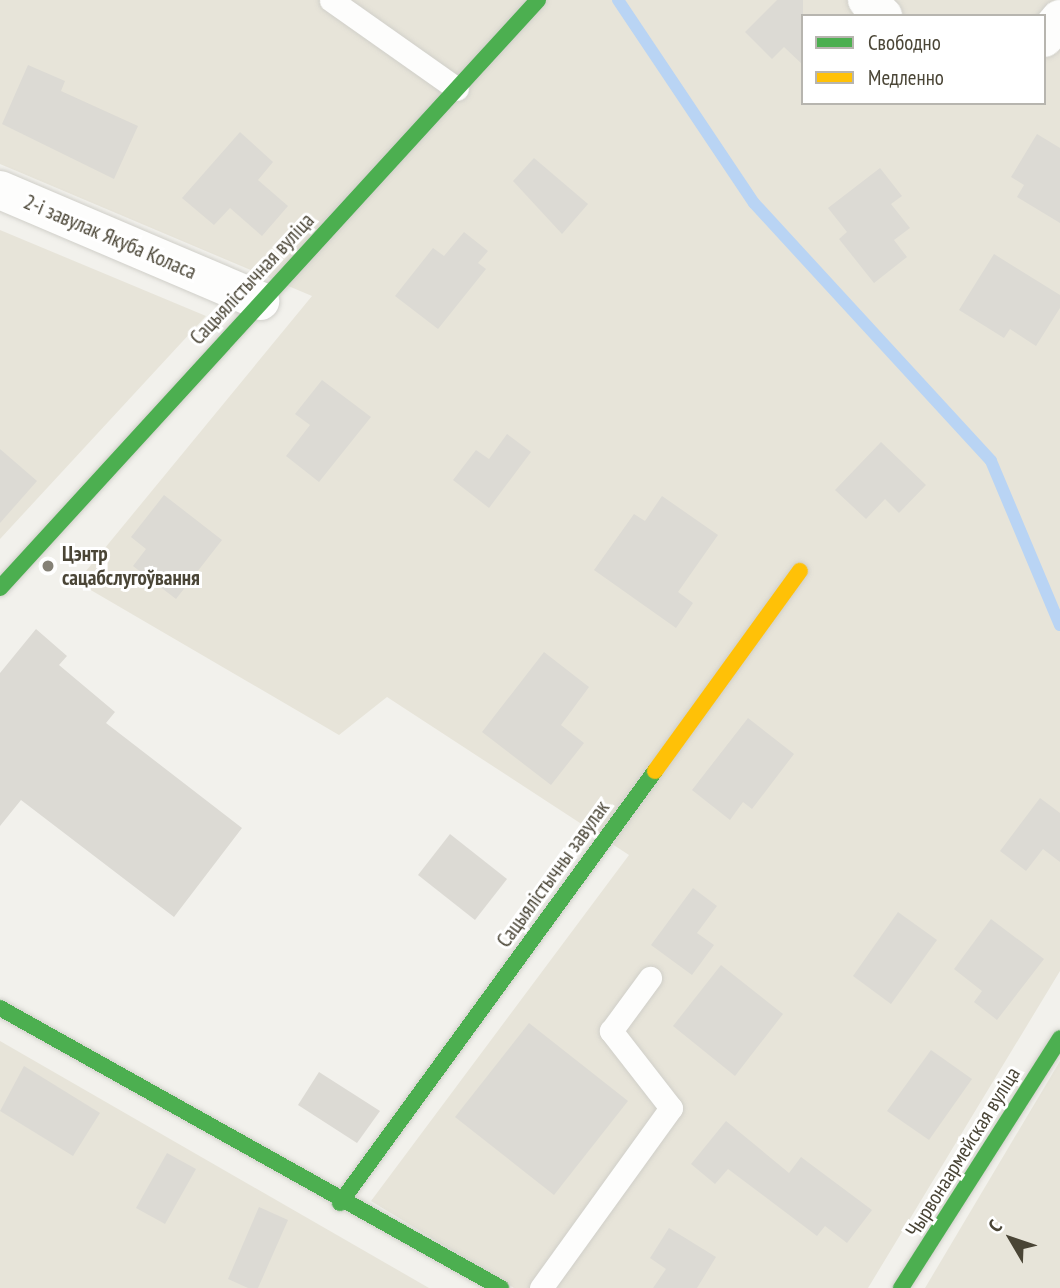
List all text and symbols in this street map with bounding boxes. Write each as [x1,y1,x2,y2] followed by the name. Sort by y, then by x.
[801,14,1046,105] legend
[868,29,941,56] text: Свободно
[868,64,944,91] text: Медленно
[20,189,200,285] street label: 2-і завулак Якуба Коласа
[185,208,319,350] street label: Сацыялістычная вуліца
[62,541,200,591] place label: Цэнтр сацабслугоўвання
[40,558,56,574] marker: Цэнтр сацабслугоўвання
[491,796,615,952] street label: Сацыялістычны завулак
[901,1062,1025,1242] street label: Чырвонаармейская вуліца
[976,1204,1046,1274] north arrow
[983,1215,1007,1237] text: С

